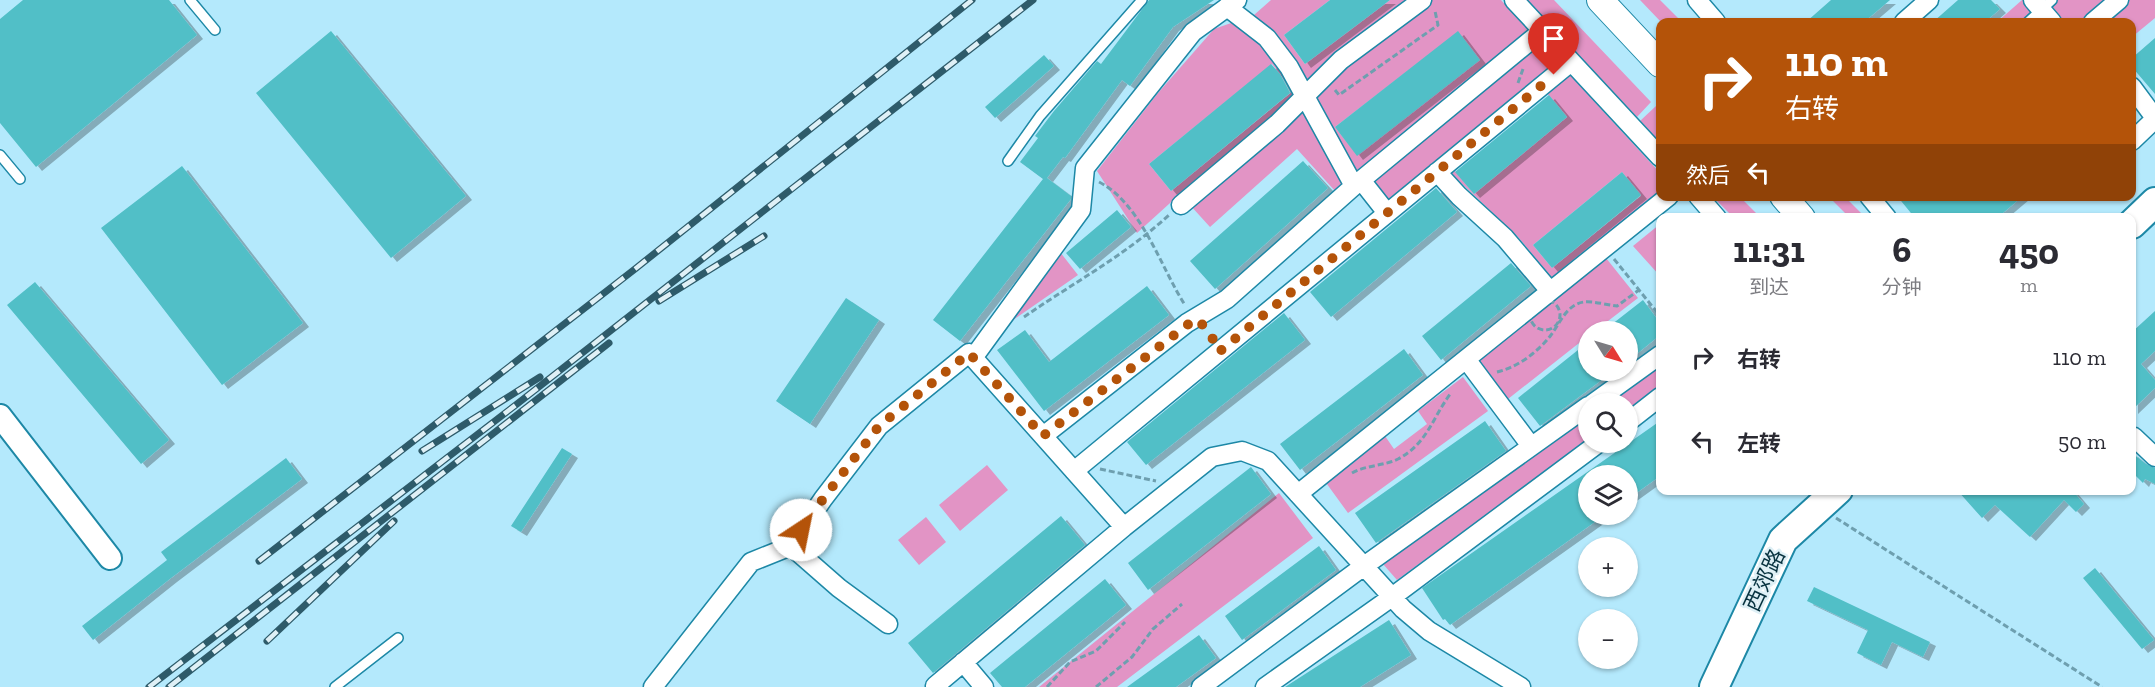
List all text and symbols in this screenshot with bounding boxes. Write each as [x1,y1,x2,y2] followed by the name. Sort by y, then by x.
[1528,13,1579,75] pin
[1537,22,1570,55] icon: arrive
[1785,36,1888,87] text: 110 m
[1686,42,1764,120] icon: right
[1785,93,1839,125] text: 右转
[1742,156,1775,189] icon: left
[1686,162,1730,189] text: 然后
[1733,228,1805,271] text: 11:31
[1892,228,1911,271] text: 6
[1999,230,2059,273] text: 450
[2020,273,2038,297] text: m
[1749,275,1789,299] text: 到达
[1882,275,1922,299] text: 分钟
[1578,321,1638,381] north arrow
[1578,321,1638,669] map controls
[1686,341,1719,374] icon: right
[2052,344,2106,371] text: 110 m
[1737,346,1781,373] text: 右转
[1578,393,1638,453] button: search
[1686,425,1719,458] icon: left
[2058,428,2106,455] text: 50 m
[1737,430,1781,457] text: 左转
[1578,465,1638,525] button: layers
[769,498,833,562] position arrow
[1578,537,1638,597] button: +
[1738,545,1791,616] street label: 西郊路
[1578,609,1638,669] button: −

